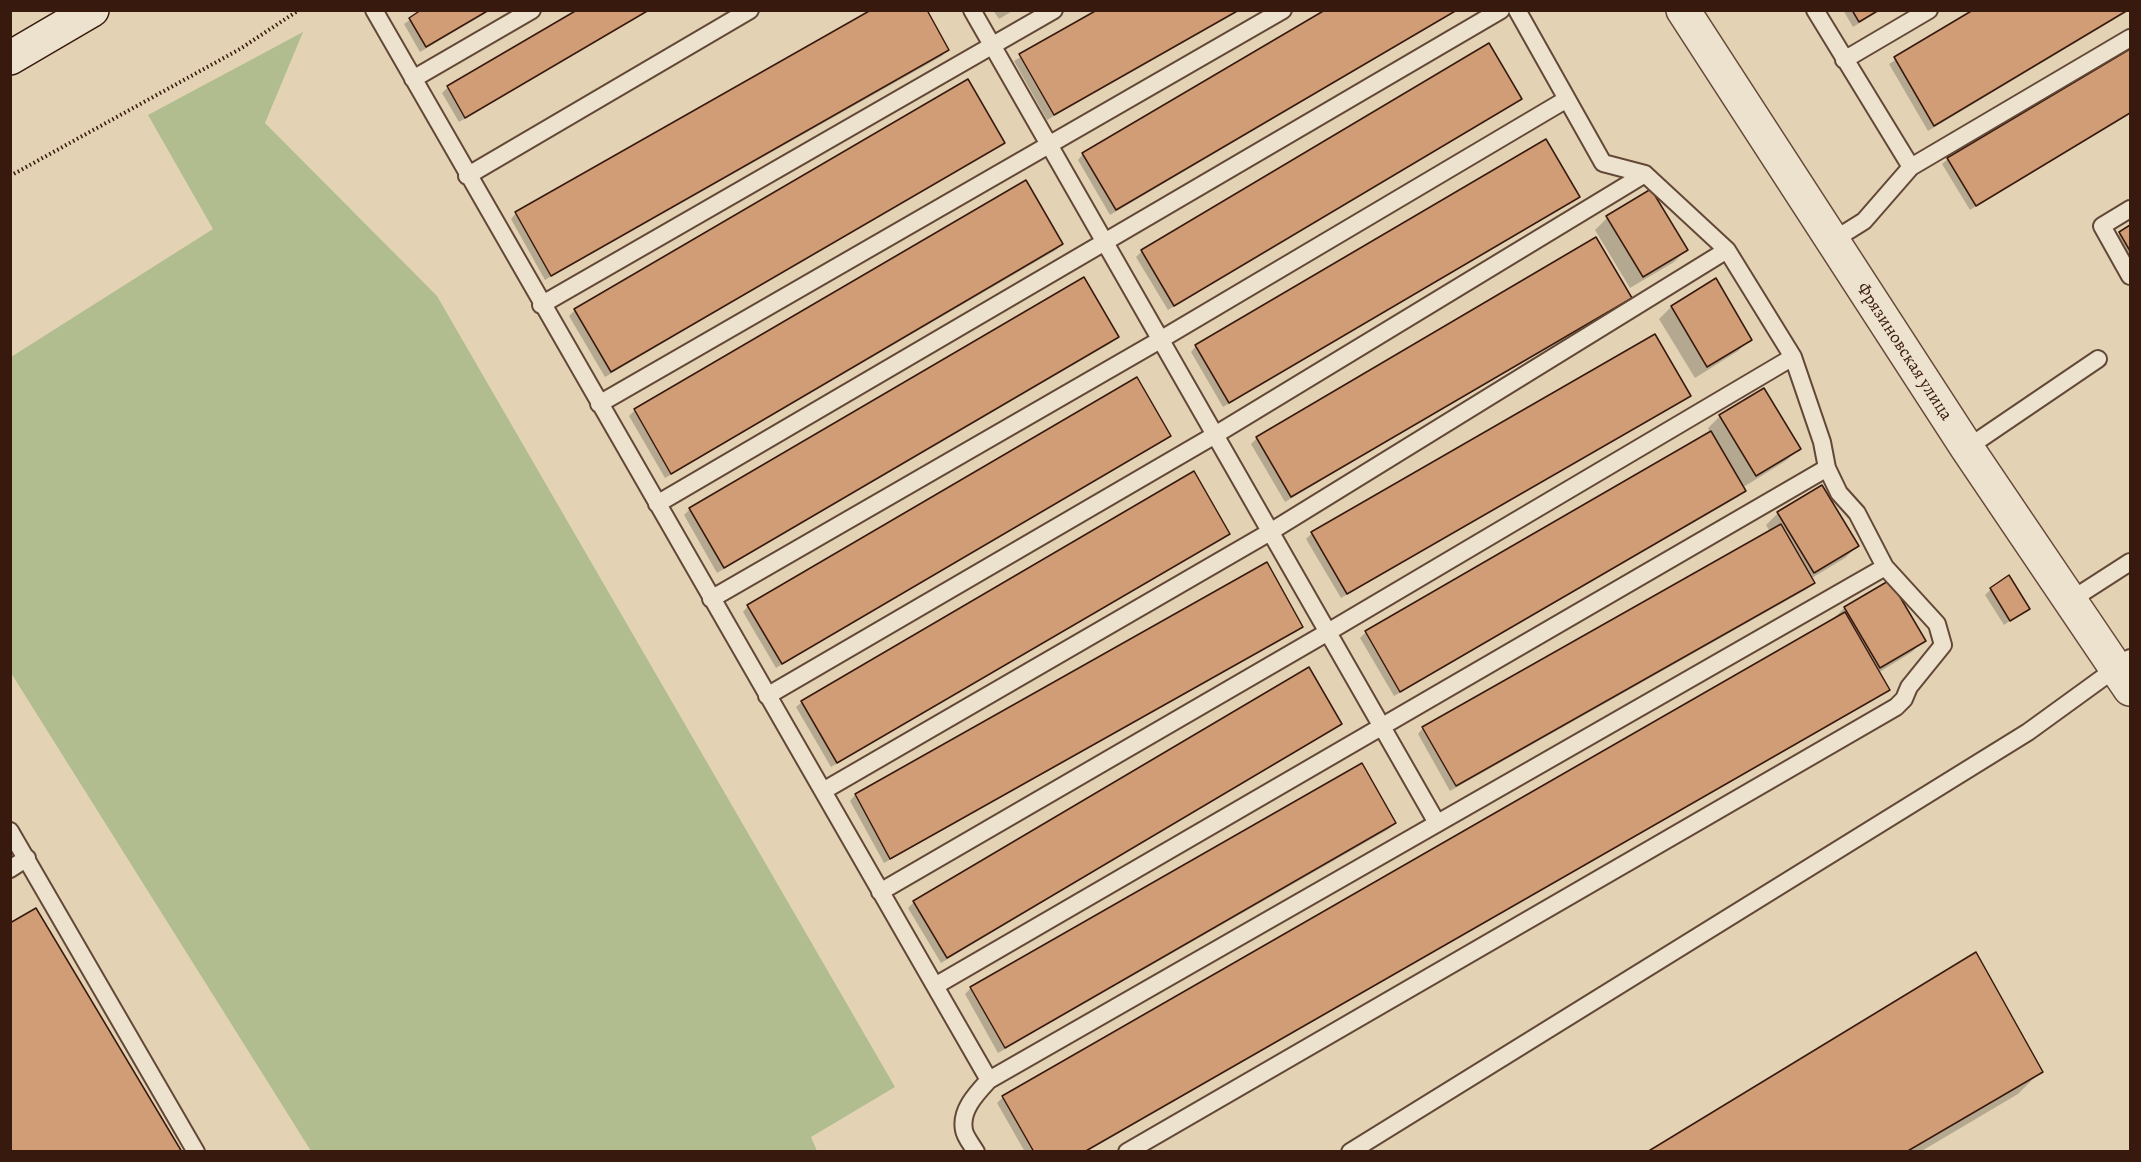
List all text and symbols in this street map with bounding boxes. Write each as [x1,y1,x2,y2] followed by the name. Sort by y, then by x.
[1851,279,1957,425] street label: Фрязиновская улица

